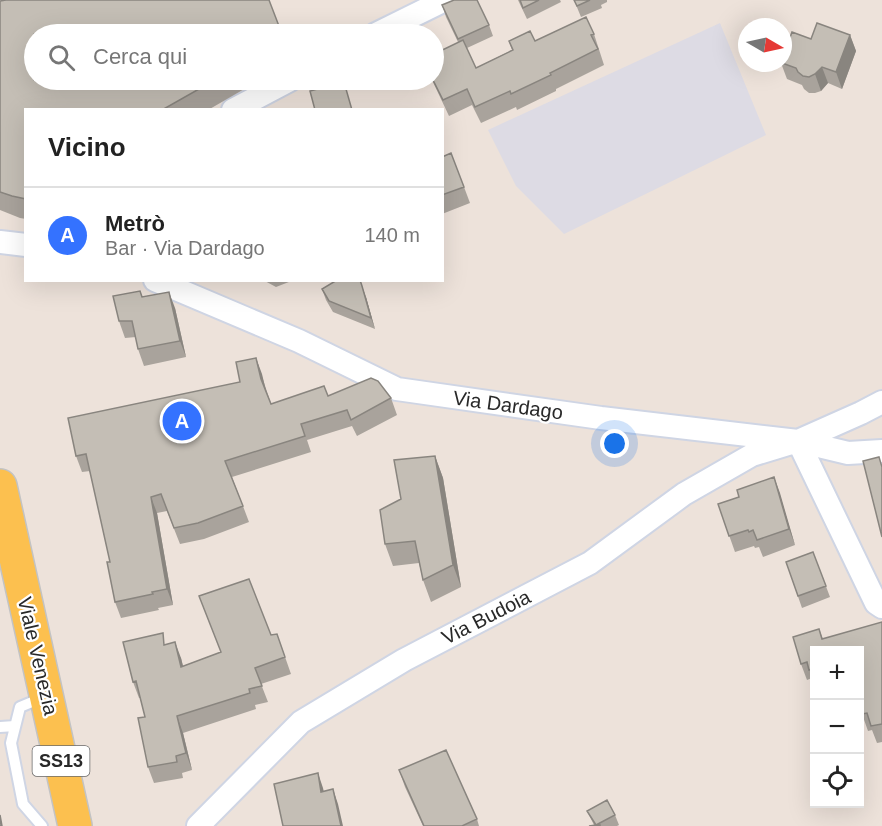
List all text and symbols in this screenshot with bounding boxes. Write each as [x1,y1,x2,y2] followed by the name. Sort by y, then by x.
[738,18,792,72] north arrow
[24,24,444,90] search box
[45,41,78,74] icon: search
[93,44,187,69] text: Cerca qui
[48,132,126,162] text: Vicino
[105,211,165,236] text: Metrò
[60,224,75,246] text: A
[364,224,420,246] text: 140 m
[105,237,265,259] text: Bar · Via Dardago
[452,386,564,424] street label: Via Dardago
[162,398,201,444] pin: A
[600,429,629,458] your location
[438,585,535,649] street label: Via Budoia
[14,595,63,718] street label: Viale Venezia
[810,646,864,808] map controls
[810,646,864,700] button: +
[810,700,864,754] button: −
[32,746,90,776] road number: SS13
[810,754,864,808] button: locate

